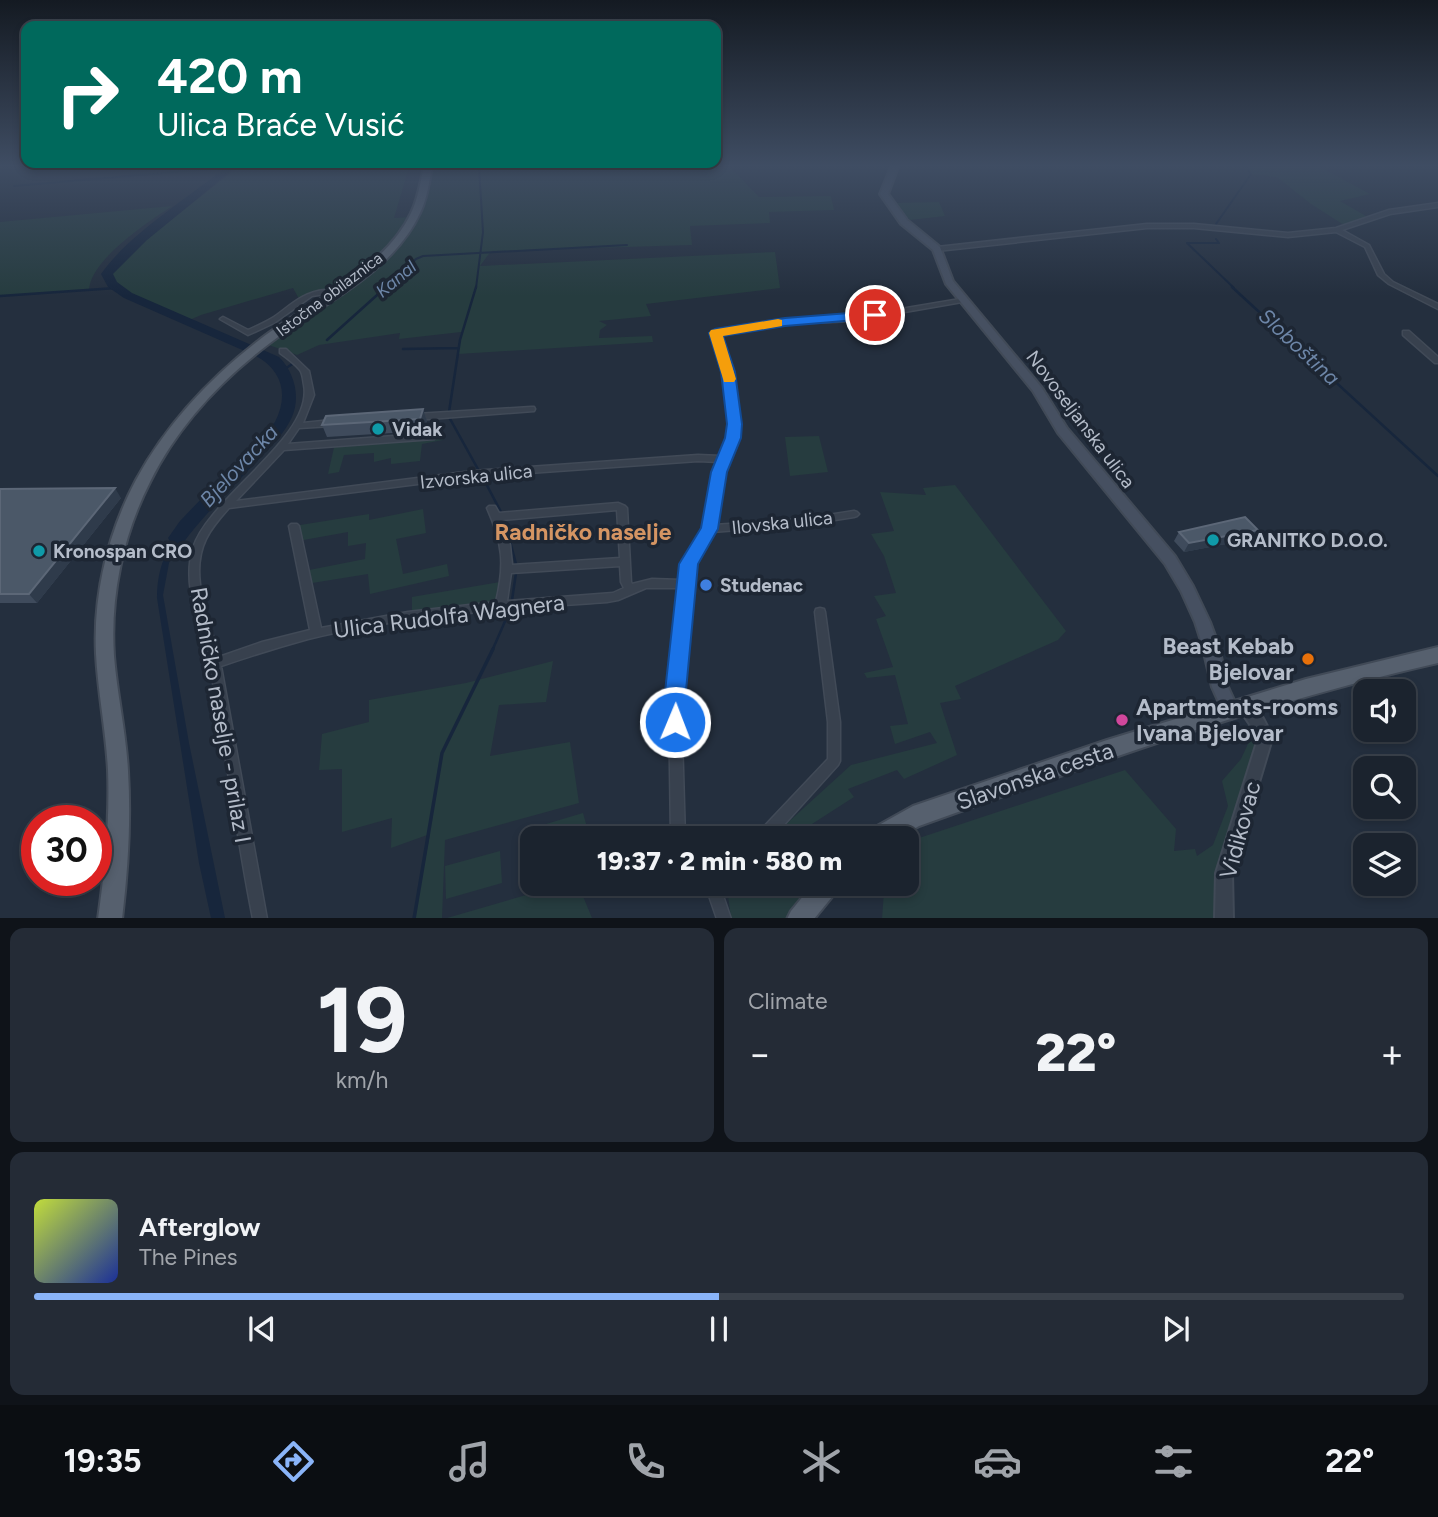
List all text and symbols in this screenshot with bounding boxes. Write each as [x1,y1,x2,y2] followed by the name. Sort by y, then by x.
[157,46,303,105] text: 420 m
[42,49,133,140] icon: right
[157,106,405,144] text: Ulica Braće Vusić
[272,248,386,341] street label: Istočna obilaznica
[371,255,421,302] water label: Kanal
[845,285,905,345] pin
[856,296,894,334] icon: arrive
[1254,303,1345,390] water label: Sloboština
[1021,346,1140,493] street label: Novoseljanska ulica
[392,418,443,441] place label: Vidak
[194,419,283,512] water label: Bjelovacka
[370,421,386,437] marker: Vidak
[419,459,533,494] street label: Izvorska ulica
[730,506,834,539] street label: Ilovska ulica
[495,518,672,546] district label: Radničko naselje
[1227,529,1388,552] place label: GRANITKO D.O.O.
[1205,532,1221,548] marker: GRANITKO D.O.O.
[53,540,192,563] place label: Kronospan CRO
[31,543,47,559] marker: Kronospan CRO
[720,574,803,597] place label: Studenac
[698,577,714,593] marker: Studenac
[185,585,257,845] street label: Radničko naselje - prilaz I
[332,588,566,644] street label: Ulica Rudolfa Wagnera
[1162,632,1294,686] place label: Beast Kebab Bjelovar
[1300,651,1316,667] marker: Beast Kebab Bjelovar
[1353,679,1416,896] map controls
[1353,679,1416,742] button: sound
[638,685,712,759] position arrow
[1136,693,1338,747] place label: Apartments-rooms Ivana Bjelovar
[1114,712,1130,728] marker: Apartments-rooms Ivana Bjelovar
[953,736,1117,816] street label: Slavonska cesta
[1353,756,1416,819] button: search
[1214,778,1266,882] street label: Vidikovac
[21,805,112,896] speed limit sign: 30
[1353,833,1416,896] button: layers
[597,845,842,877] text: 19:37 · 2 min · 580 m
[316,966,408,1075] text: 19
[748,987,827,1015] text: Climate
[1035,1022,1117,1084] text: 22°
[748,1031,772,1077] text: −
[1380,1031,1404,1077] text: +
[336,1066,388,1094] text: km/h
[139,1211,261,1243] text: Afterglow
[139,1243,238,1271] text: The Pines
[243,1310,281,1348] icon: previous
[700,1310,738,1348] icon: pause
[1157,1310,1195,1348] icon: next
[269,1437,318,1486] icon: directions
[445,1437,494,1486] icon: music
[621,1437,670,1486] icon: phone
[797,1437,846,1486] icon: climate
[973,1437,1022,1486] icon: car
[1149,1437,1198,1486] icon: filters
[64,1442,142,1480] text: 19:35
[1325,1442,1374,1480] text: 22°

